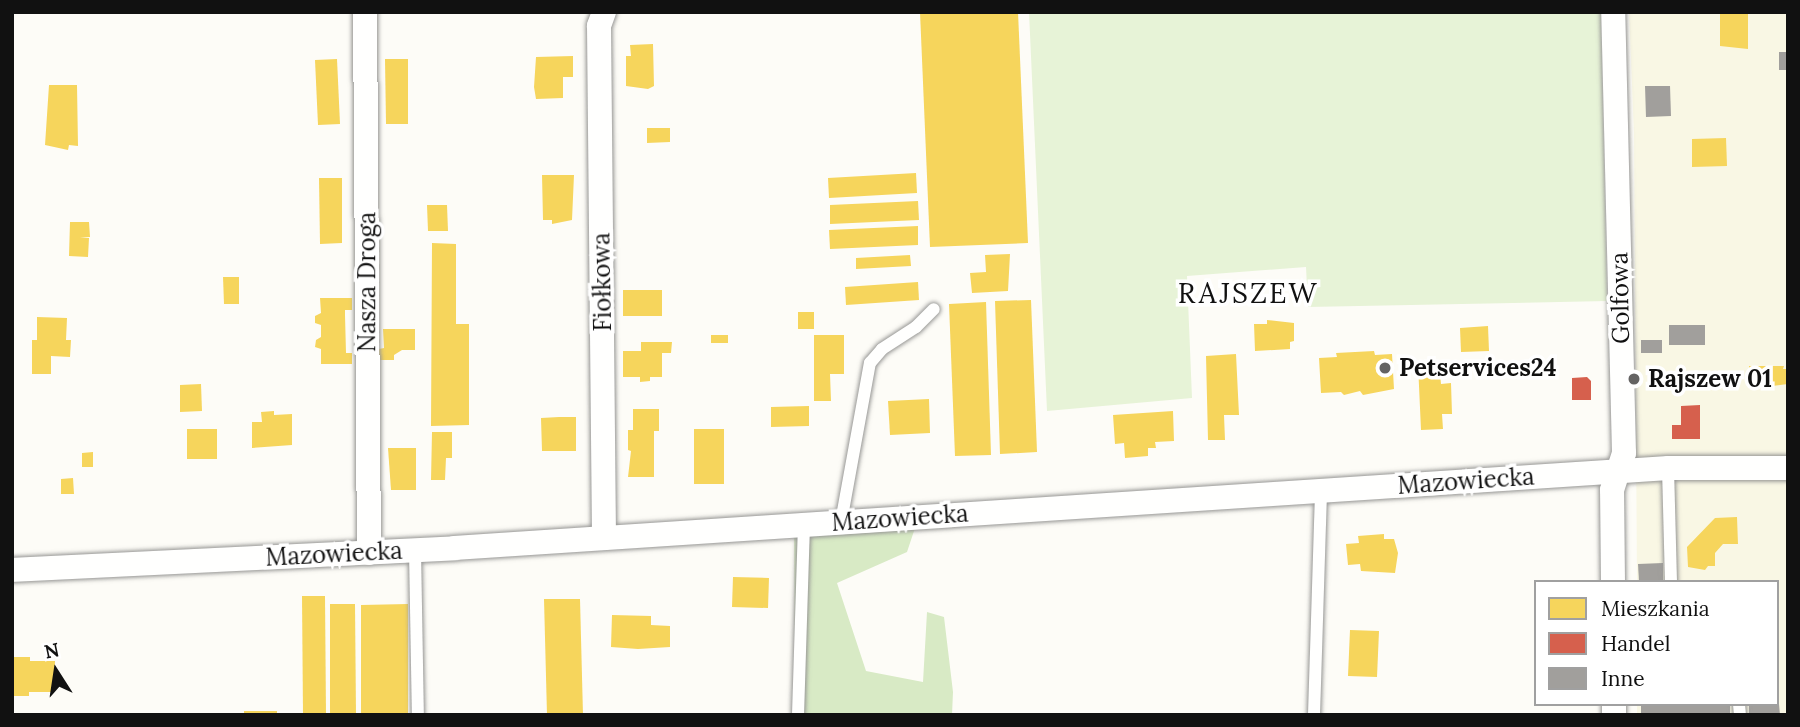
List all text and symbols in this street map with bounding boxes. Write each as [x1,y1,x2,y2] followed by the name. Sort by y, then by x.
[353,212,381,352] street label: Nasza Droga
[587,232,617,332] street label: Fiołkowa
[1605,252,1635,344] street label: Golfowa
[1179,276,1317,310] district label: RAJSZEW
[1399,354,1557,382] place label: Petservices24
[1377,360,1393,376] marker: Petservices24
[1648,365,1772,393] place label: Rajszew 01
[1626,371,1642,387] marker: Rajszew 01
[1397,462,1535,500] street label: Mazowiecka
[831,499,969,537] street label: Mazowiecka
[265,536,403,572] street label: Mazowiecka
[1534,580,1779,706] legend
[1601,595,1710,622] text: Mieszkania
[1601,630,1670,657] text: Handel
[21,636,91,706] north arrow
[42,637,61,664] text: N
[1601,665,1645,692] text: Inne

